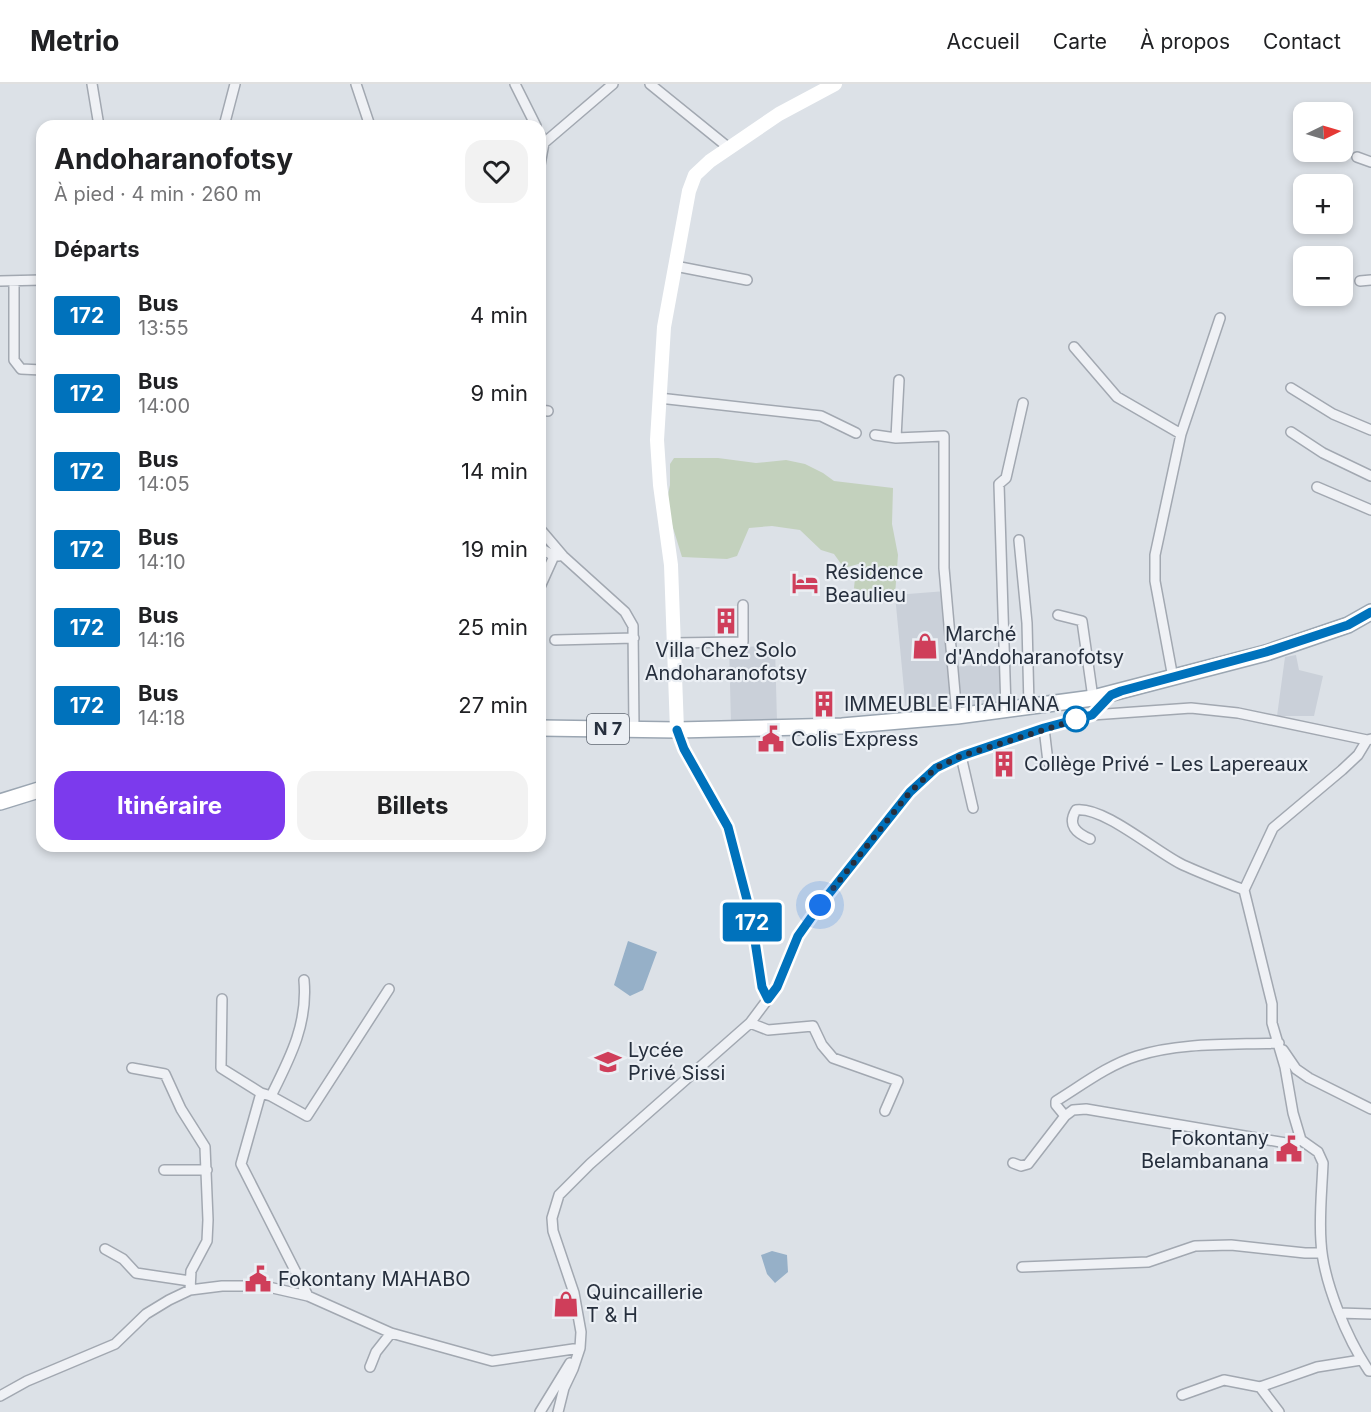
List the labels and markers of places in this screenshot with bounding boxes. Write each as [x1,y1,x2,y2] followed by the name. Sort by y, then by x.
[825,560,923,607] place label: Résidence Beaulieu
[790,568,820,598] hotel icon: Résidence Beaulieu
[711,606,741,636] building icon: Villa Chez Solo Andoharanofotsy
[945,622,1124,669] place label: Marché d'Andoharanofotsy
[910,631,940,661] shop icon: Marché d'Andoharanofotsy
[645,638,807,685] place label: Villa Chez Solo Andoharanofotsy
[809,689,839,719] building icon: IMMEUBLE FITAHIANA
[844,692,1060,716] place label: IMMEUBLE FITAHIANA
[1063,706,1089,732] unlabelled marker
[756,724,786,754] public building icon: Colis Express
[791,727,919,751] place label: Colis Express
[989,749,1019,779] building icon: Collège Privé - Les Lapereaux
[1024,752,1309,776] place label: Collège Privé - Les Lapereaux
[628,1038,725,1085] place label: Lycée Privé Sissi
[593,1047,623,1077] school or university icon: Lycée Privé Sissi
[1141,1126,1269,1173] place label: Fokontany Belambanana
[1274,1134,1304,1164] public building icon: Fokontany Belambanana
[243,1264,273,1294] public building icon: Fokontany MAHABO
[278,1267,471,1291] place label: Fokontany MAHABO
[586,1280,703,1327] place label: Quincaillerie T & H
[551,1289,581,1319] shop icon: Quincaillerie T & H

